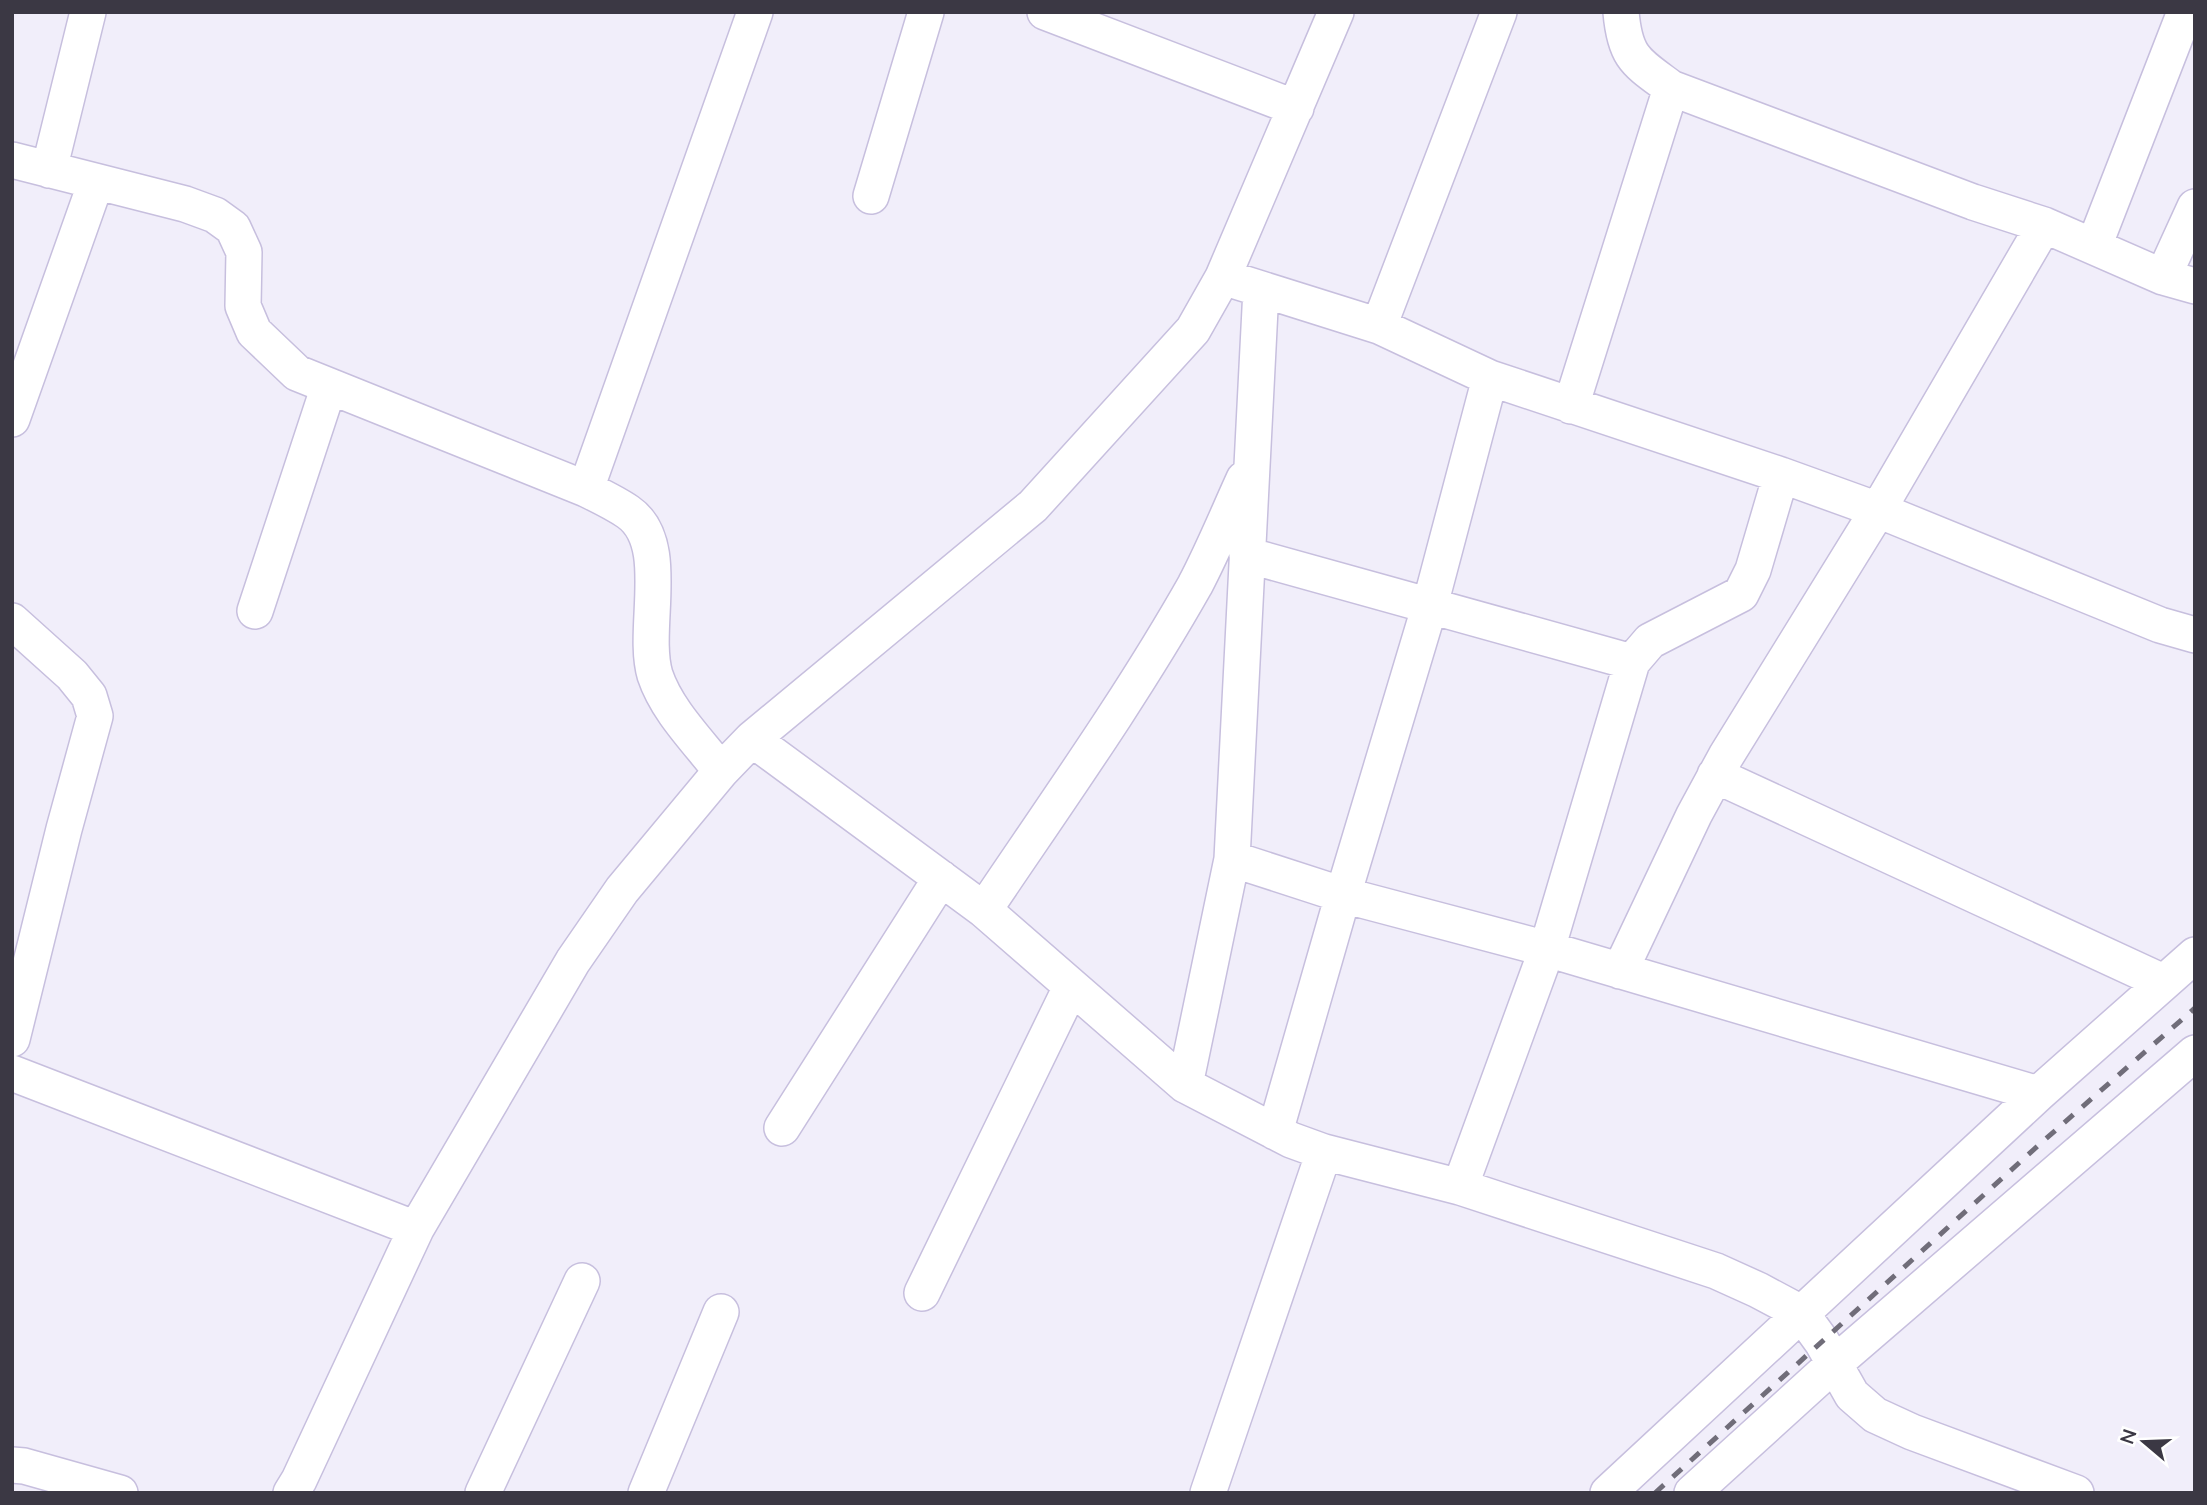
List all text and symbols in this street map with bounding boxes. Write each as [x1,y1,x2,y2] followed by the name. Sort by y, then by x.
[2109,1407,2179,1477] north arrow
[2114,1426,2142,1447] text: N

